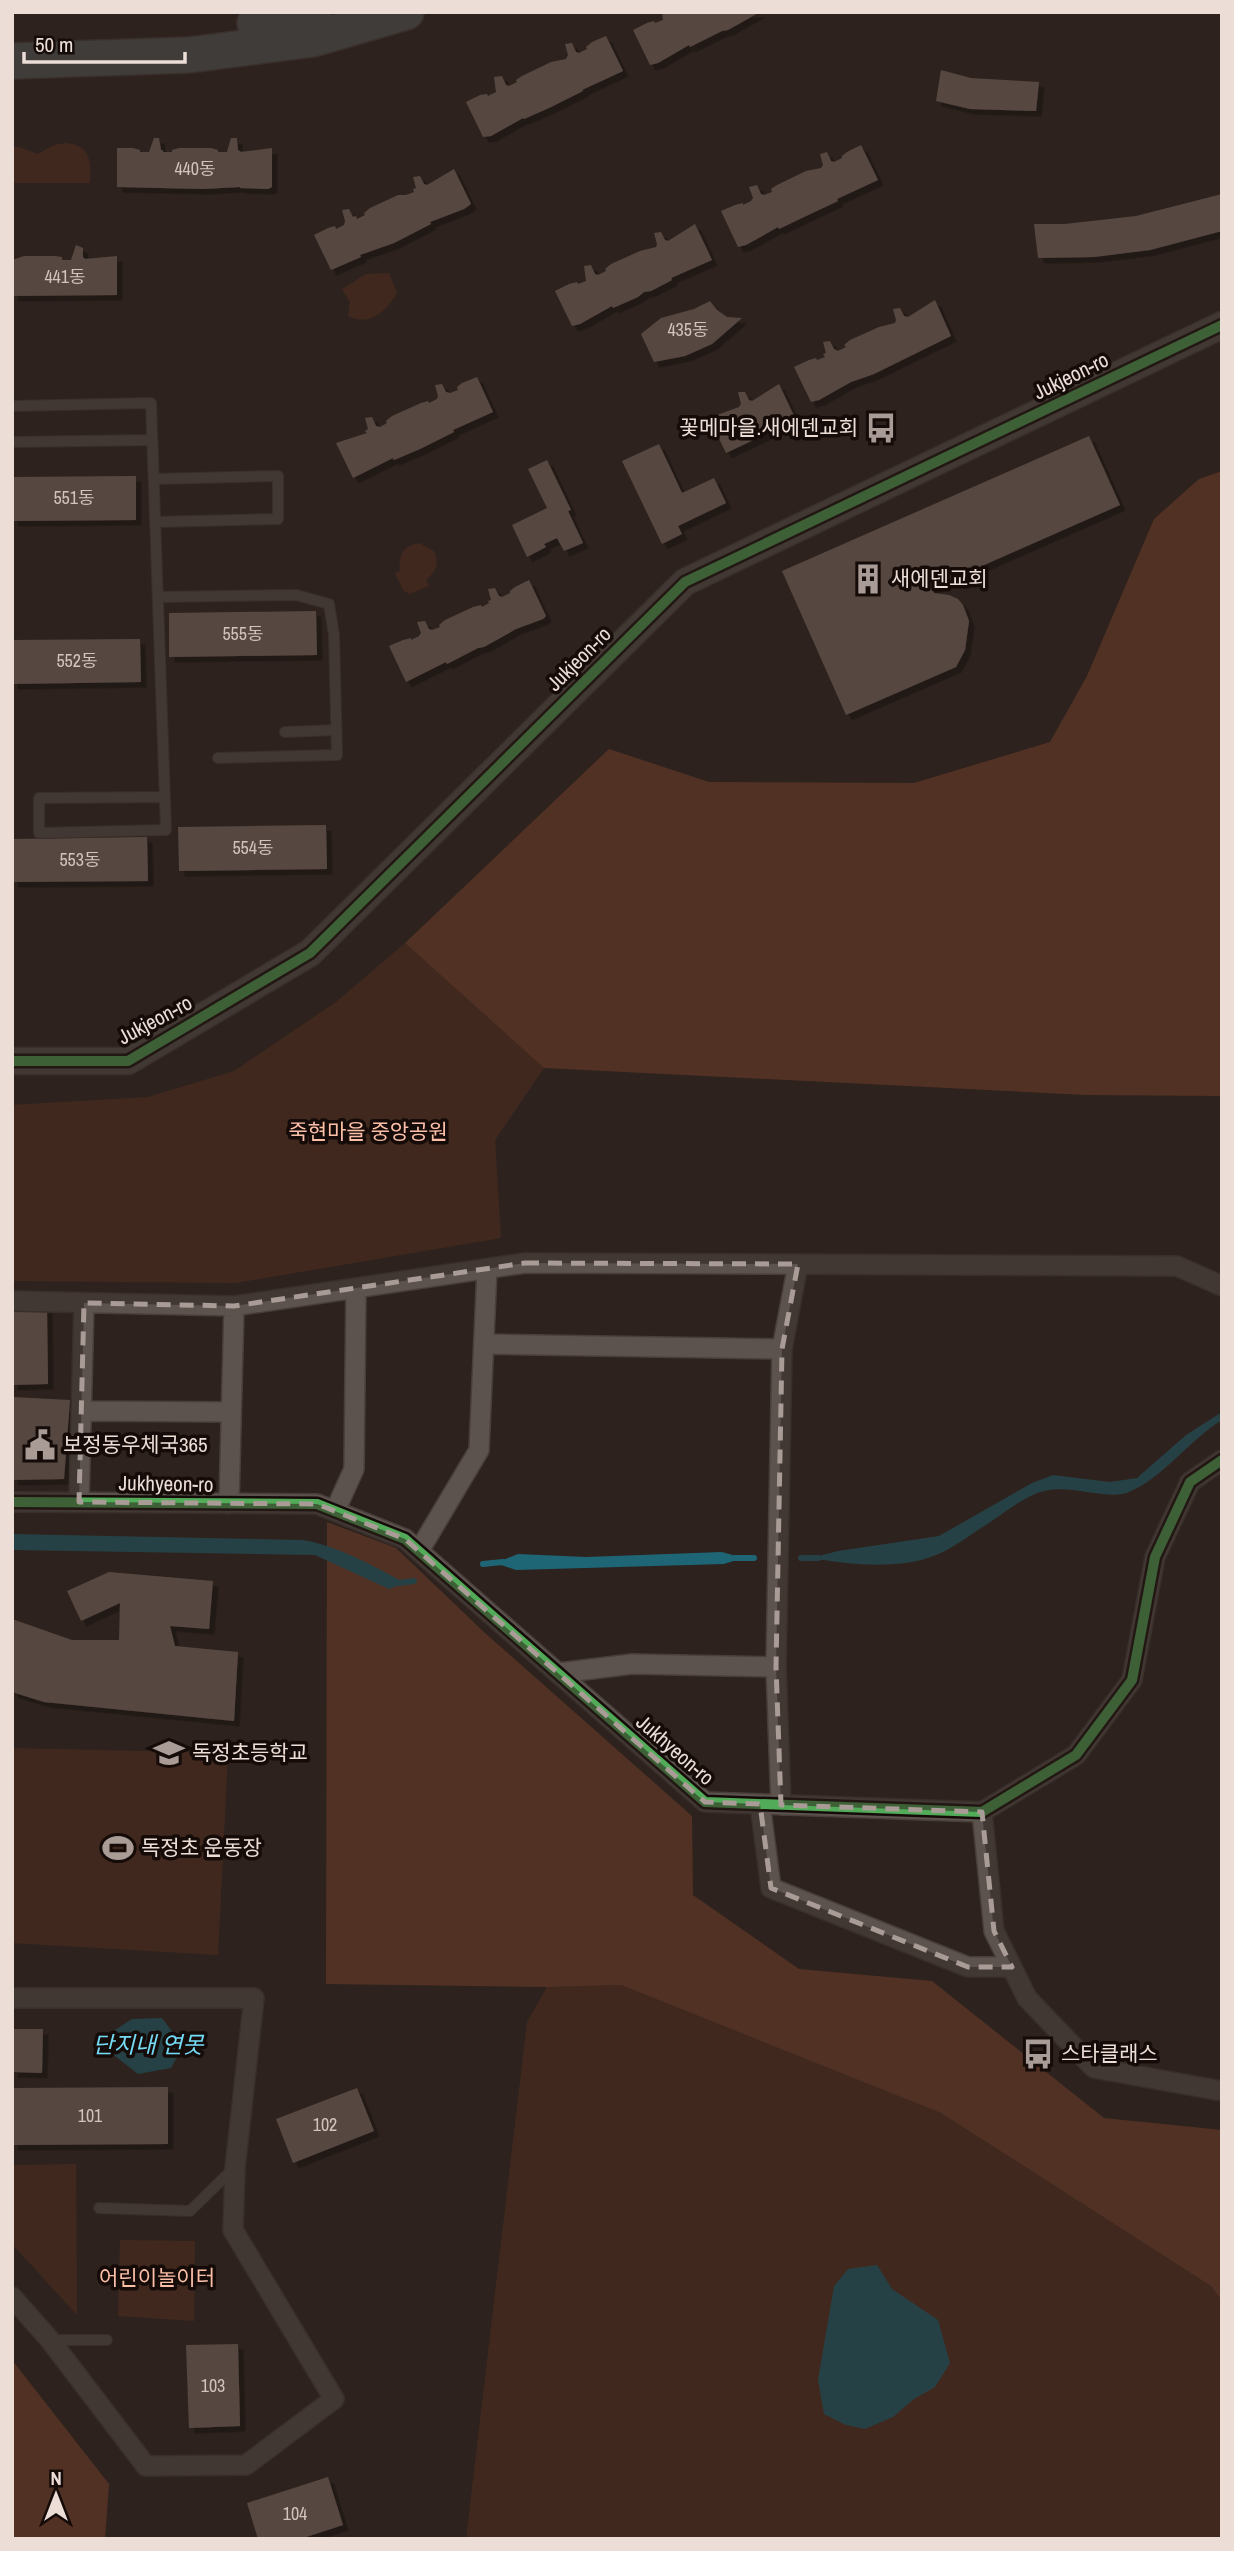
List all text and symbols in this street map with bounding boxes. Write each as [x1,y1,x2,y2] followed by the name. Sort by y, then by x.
[24,21,186,65] scale bar
[35,30,73,59] text: 50 m
[174,156,216,181] house number: 440동
[44,264,86,289] house number: 441동
[667,317,709,342] house number: 435동
[1028,345,1113,406] street label: Jukjeon-ro
[864,411,898,445] bus stop icon: 꽃메마을.새에덴교회
[679,413,858,442] place label: 꽃메마을.새에덴교회
[53,485,95,510] house number: 551동
[851,562,885,596] building icon: 새에덴교회
[891,564,988,593] place label: 새에덴교회
[540,620,617,697] street label: Jukjeon-ro
[222,621,264,646] house number: 555동
[56,648,98,673] house number: 552동
[232,835,274,860] house number: 554동
[59,847,101,872] house number: 553동
[112,988,197,1051] street label: Jukjeon-ro
[288,1117,448,1146] park label: 죽현마을 중앙공원
[23,1428,57,1462] public building icon: 보정동우체국365
[63,1430,208,1459] place label: 보정동우체국365
[118,1468,214,1499] street label: Jukhyeon-ro
[630,1708,721,1792] street label: Jukhyeon-ro
[152,1736,186,1770] school or university icon: 독정초등학교
[192,1738,308,1767] place label: 독정초등학교
[101,1831,135,1865] sports icon: 독정초 운동장
[141,1833,262,1862] place label: 독정초 운동장
[92,2029,205,2060] water label: 단지내 연못
[1021,2037,1055,2071] bus stop icon: 스타클래스
[1061,2039,1158,2068] place label: 스타클래스
[78,2103,103,2128] house number: 101
[313,2112,337,2137] house number: 102
[99,2263,215,2292] park label: 어린이놀이터
[201,2373,225,2398] house number: 103
[21,2460,91,2530] north arrow
[50,2465,62,2491] text: N
[283,2501,307,2526] house number: 104

